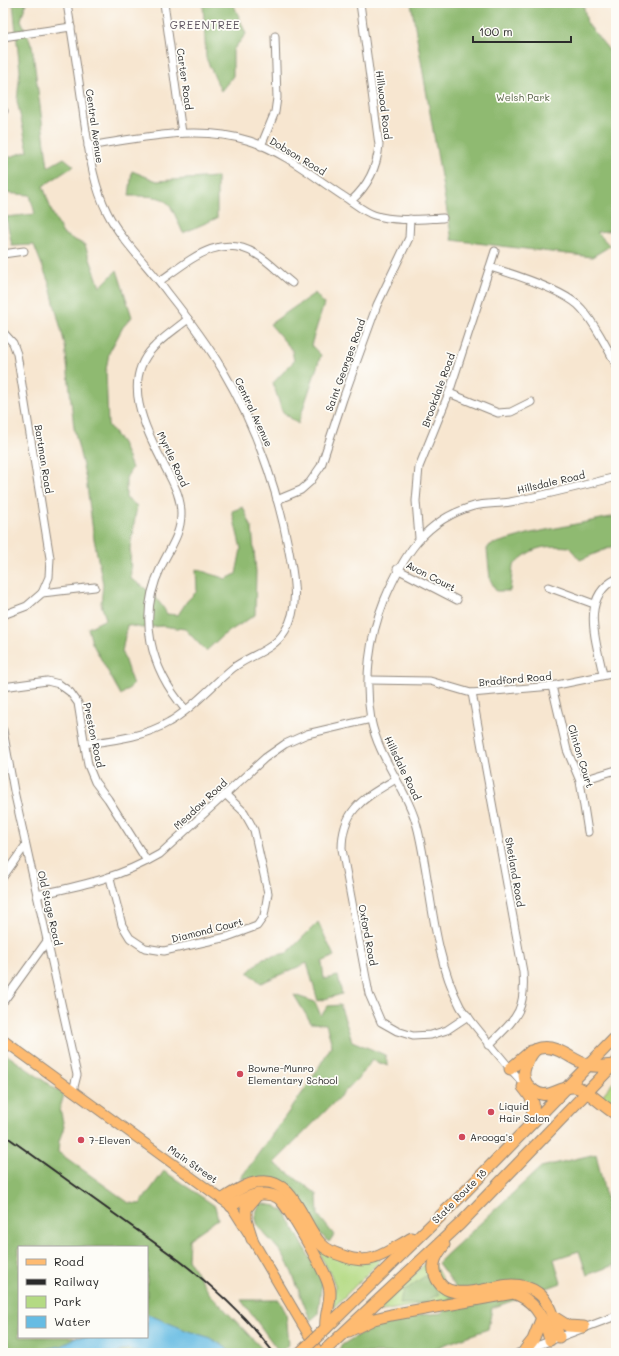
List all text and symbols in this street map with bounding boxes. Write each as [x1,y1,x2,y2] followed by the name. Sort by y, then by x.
[170,17,240,32] district label: GREENTREE
[473,18,571,44] scale bar
[479,23,513,39] text: 100 m
[174,47,196,111] street label: Carter Road
[373,70,395,140] street label: Hillwood Road
[83,88,107,164] street label: Central Avenue
[496,90,550,104] park label: Welsh Park
[267,134,329,178] street label: Dobson Road
[322,317,368,413] street label: Saint Georges Road
[418,351,458,429] street label: Brookdale Road
[232,375,276,449] street label: Central Avenue
[32,423,56,495] street label: Bartman Road
[154,429,192,489] street label: Myrtle Road
[516,467,586,497] street label: Hillsdale Road
[404,558,458,594] street label: Avon Court
[478,669,552,689] street label: Bradford Road
[80,701,108,769] street label: Preston Road
[565,723,597,789] street label: Clinton Court
[381,734,425,802] street label: Hillsdale Road
[170,776,230,832] street label: Meadow Road
[502,836,528,908] street label: Shetland Road
[35,869,65,947] street label: Old Stage Road
[355,903,381,967] street label: Oxford Road
[170,914,244,946] street label: Diamond Court
[248,1061,338,1087] place label: Bowne-Munro Elementary School
[235,1069,245,1079] marker: Bowne-Munro Elementary School
[499,1099,549,1125] place label: Liquid Hair Salon
[486,1107,496,1117] marker: Liquid Hair Salon
[470,1130,513,1144] place label: Arooga's
[457,1132,467,1142] marker: Arooga's
[89,1133,130,1147] place label: 7-Eleven
[76,1135,86,1145] marker: 7-Eleven
[165,1142,221,1186] street label: Main Street
[429,1166,489,1226] street label: State Route 18
[18,1246,148,1338] legend
[54,1253,84,1269] text: Road
[54,1273,99,1289] text: Railway
[54,1293,81,1309] text: Park
[54,1313,91,1329] text: Water

